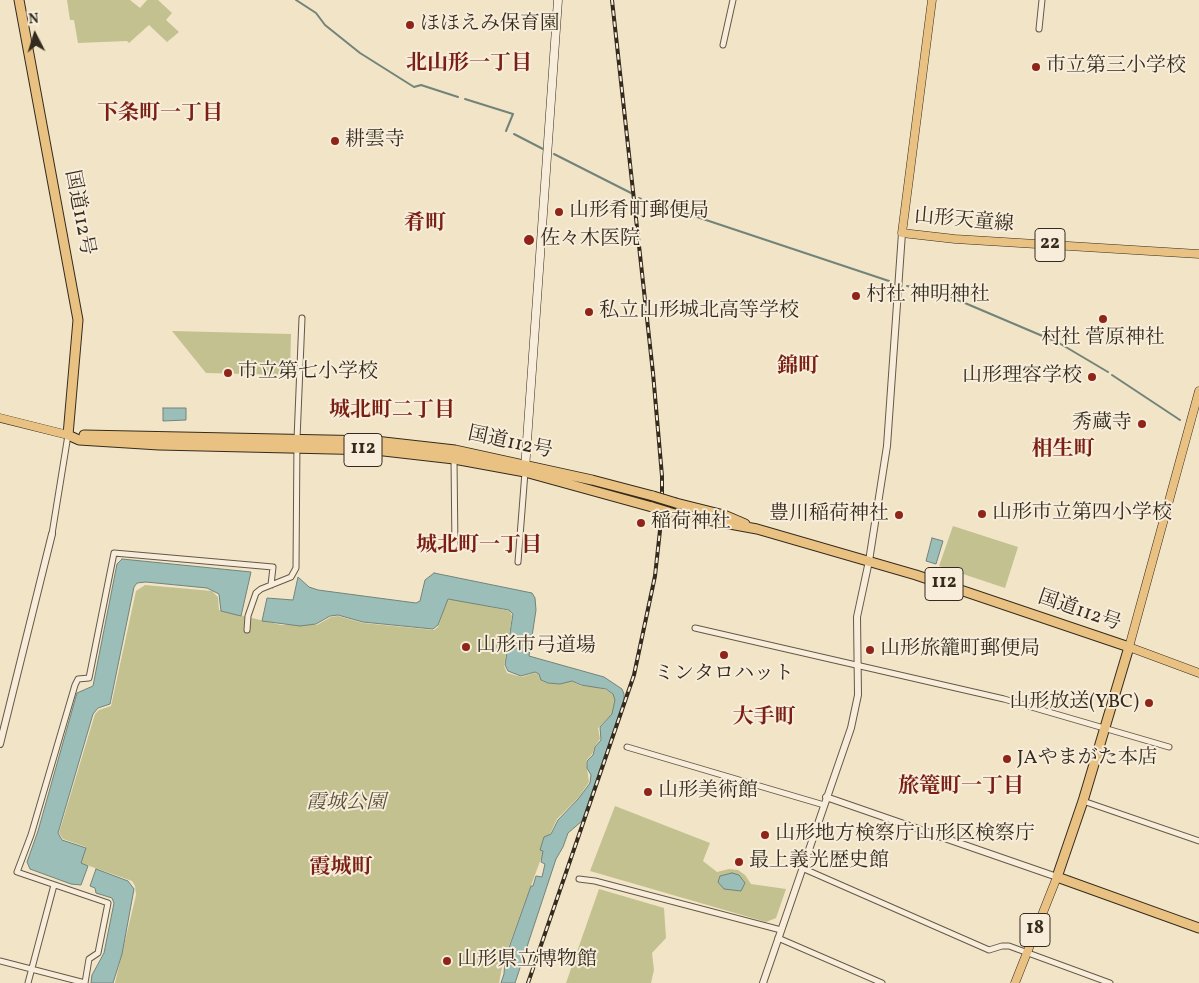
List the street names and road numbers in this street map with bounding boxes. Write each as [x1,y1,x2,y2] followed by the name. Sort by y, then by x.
[58,168,98,258] street label: 国道112号
[913,206,1015,238] street label: 山形天童線
[1035,228,1065,262] road number: 22
[465,423,555,465] street label: 国道112号
[344,434,382,466] road number: 112
[925,568,963,600] road number: 112
[1034,587,1124,637] street label: 国道112号
[1020,914,1050,946] road number: 18

